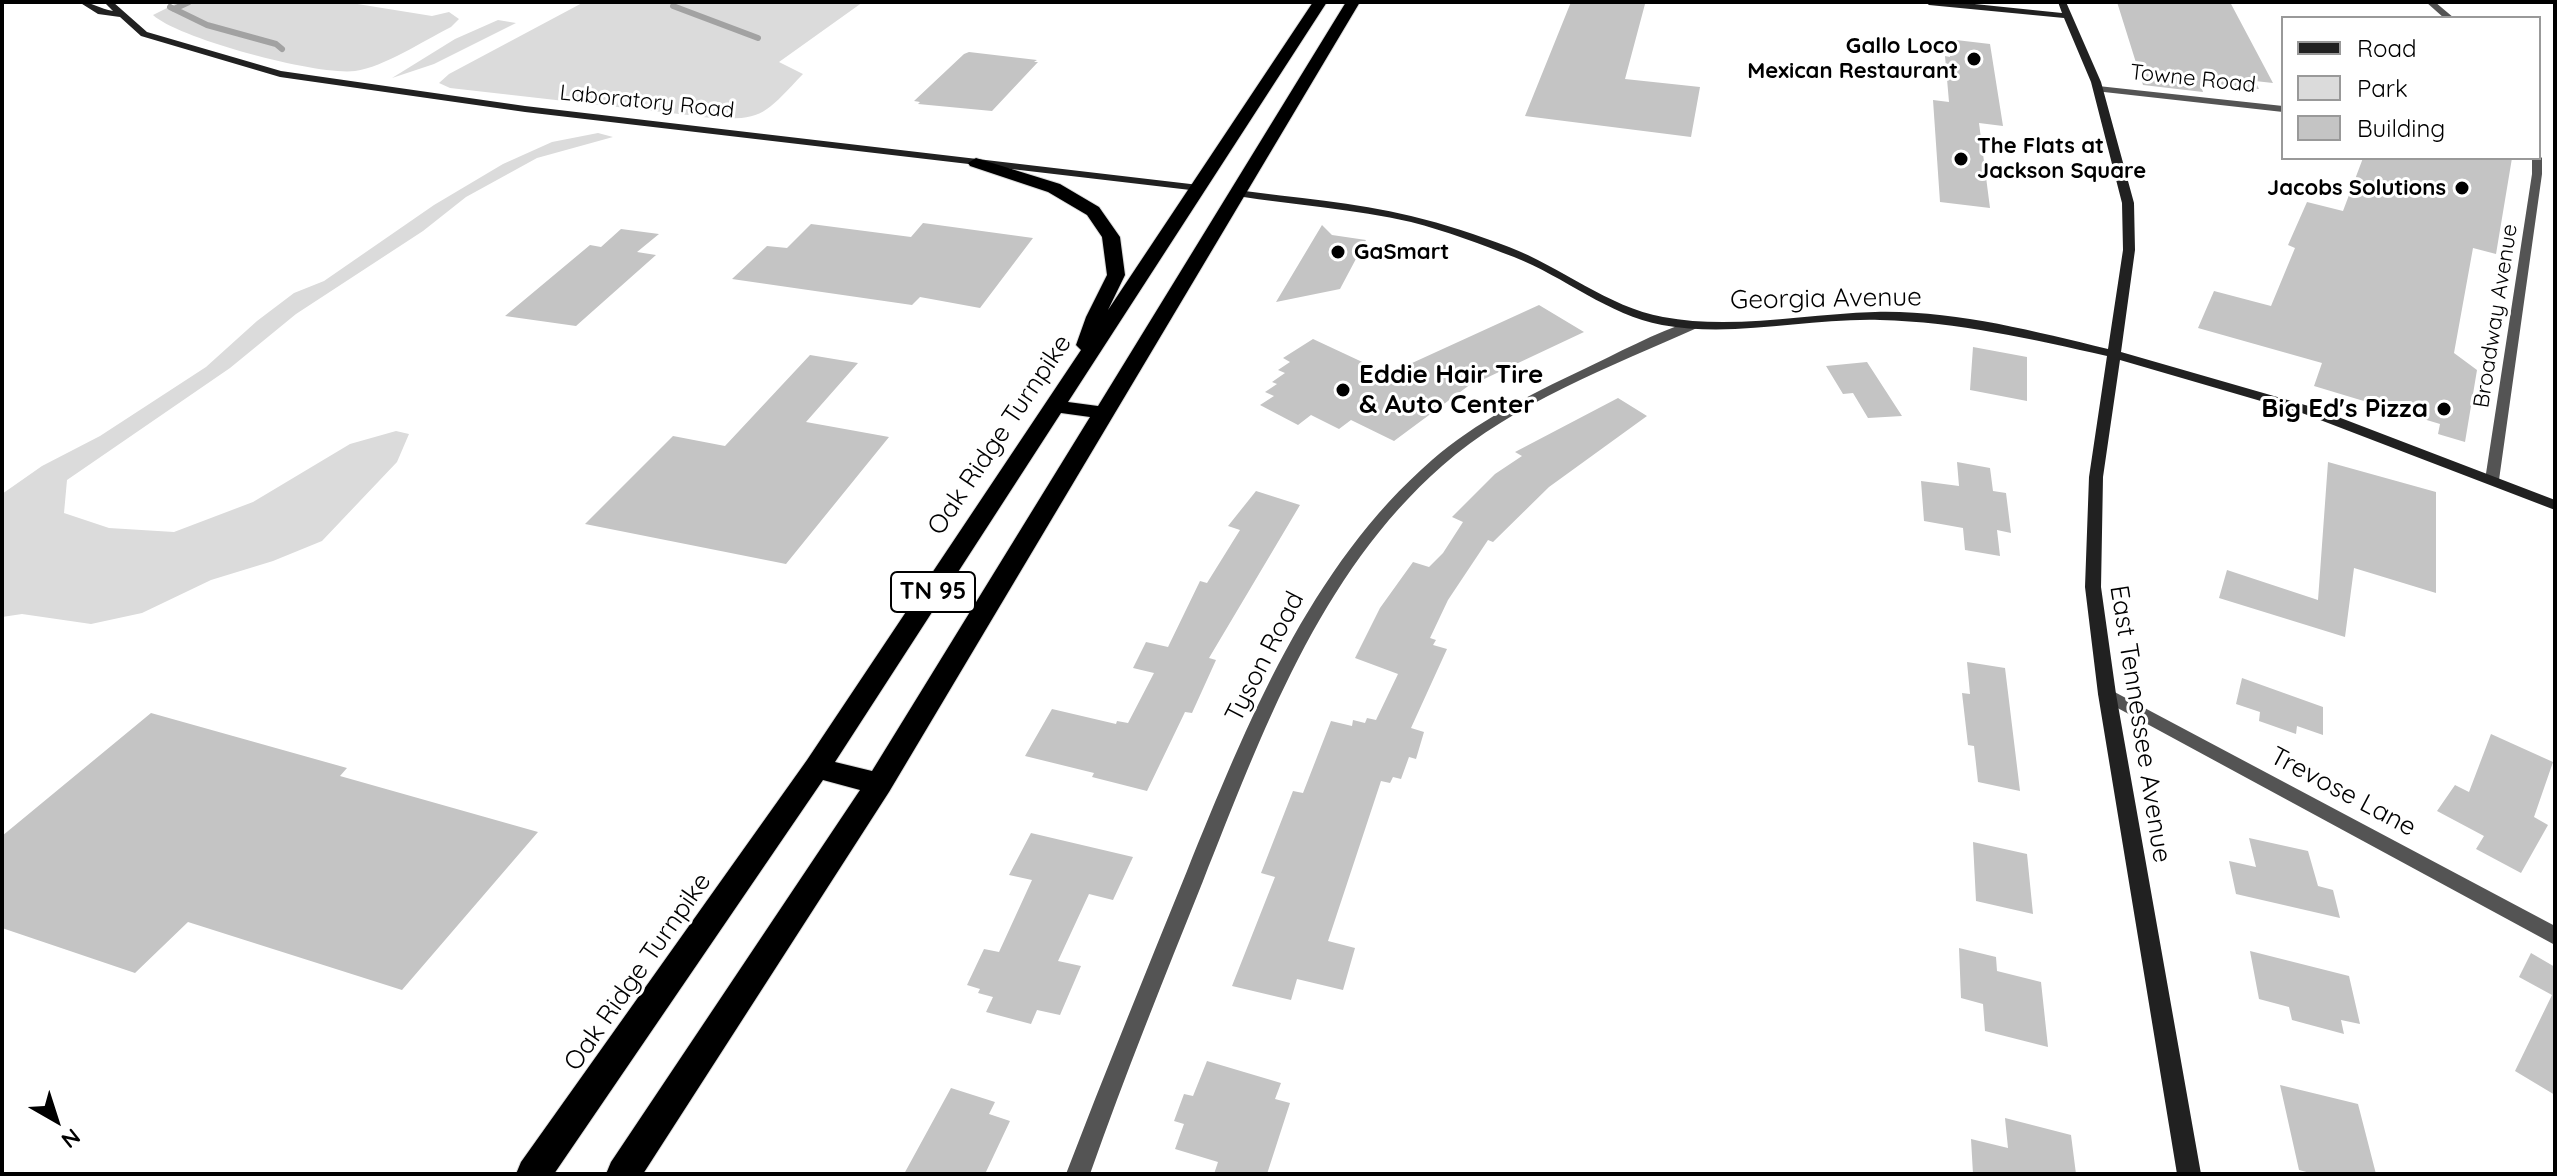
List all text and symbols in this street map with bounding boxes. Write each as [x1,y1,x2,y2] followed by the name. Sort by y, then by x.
[2281,16,2541,160] legend
[1747,33,1958,84] place label: Gallo Loco Mexican Restaurant
[2357,33,2417,63] text: Road
[1965,50,1983,68] marker: Gallo Loco Mexican Restaurant
[2129,59,2257,99] street label: Towne Road
[2357,73,2408,103] text: Park
[558,80,736,124] street label: Laboratory Road
[2357,113,2445,143] text: Building
[1977,133,2146,184] place label: The Flats at Jackson Square
[1952,150,1970,168] marker: The Flats at Jackson Square
[2267,175,2446,201] place label: Jacobs Solutions
[2453,179,2471,197] marker: Jacobs Solutions
[2468,222,2524,410] street label: Broadway Avenue
[1354,239,1449,265] place label: GaSmart
[1329,243,1347,261] marker: GaSmart
[1730,282,1922,316] street label: Georgia Avenue
[921,329,1079,541] street label: Oak Ridge Turnpike
[1359,359,1543,420] place label: Eddie Hair Tire & Auto Center
[1334,381,1352,399] marker: Eddie Hair Tire & Auto Center
[2261,393,2428,425] place label: Big Ed's Pizza
[2435,400,2453,418] marker: Big Ed's Pizza
[891,572,975,612] road number: TN 95
[2103,583,2177,865] street label: East Tennessee Avenue
[1219,587,1311,727] street label: Tyson Road
[2265,740,2421,844] street label: Trevose Lane
[558,867,718,1077] street label: Oak Ridge Turnpike
[16,1080,96,1160] north arrow
[56,1123,86,1155] text: N

